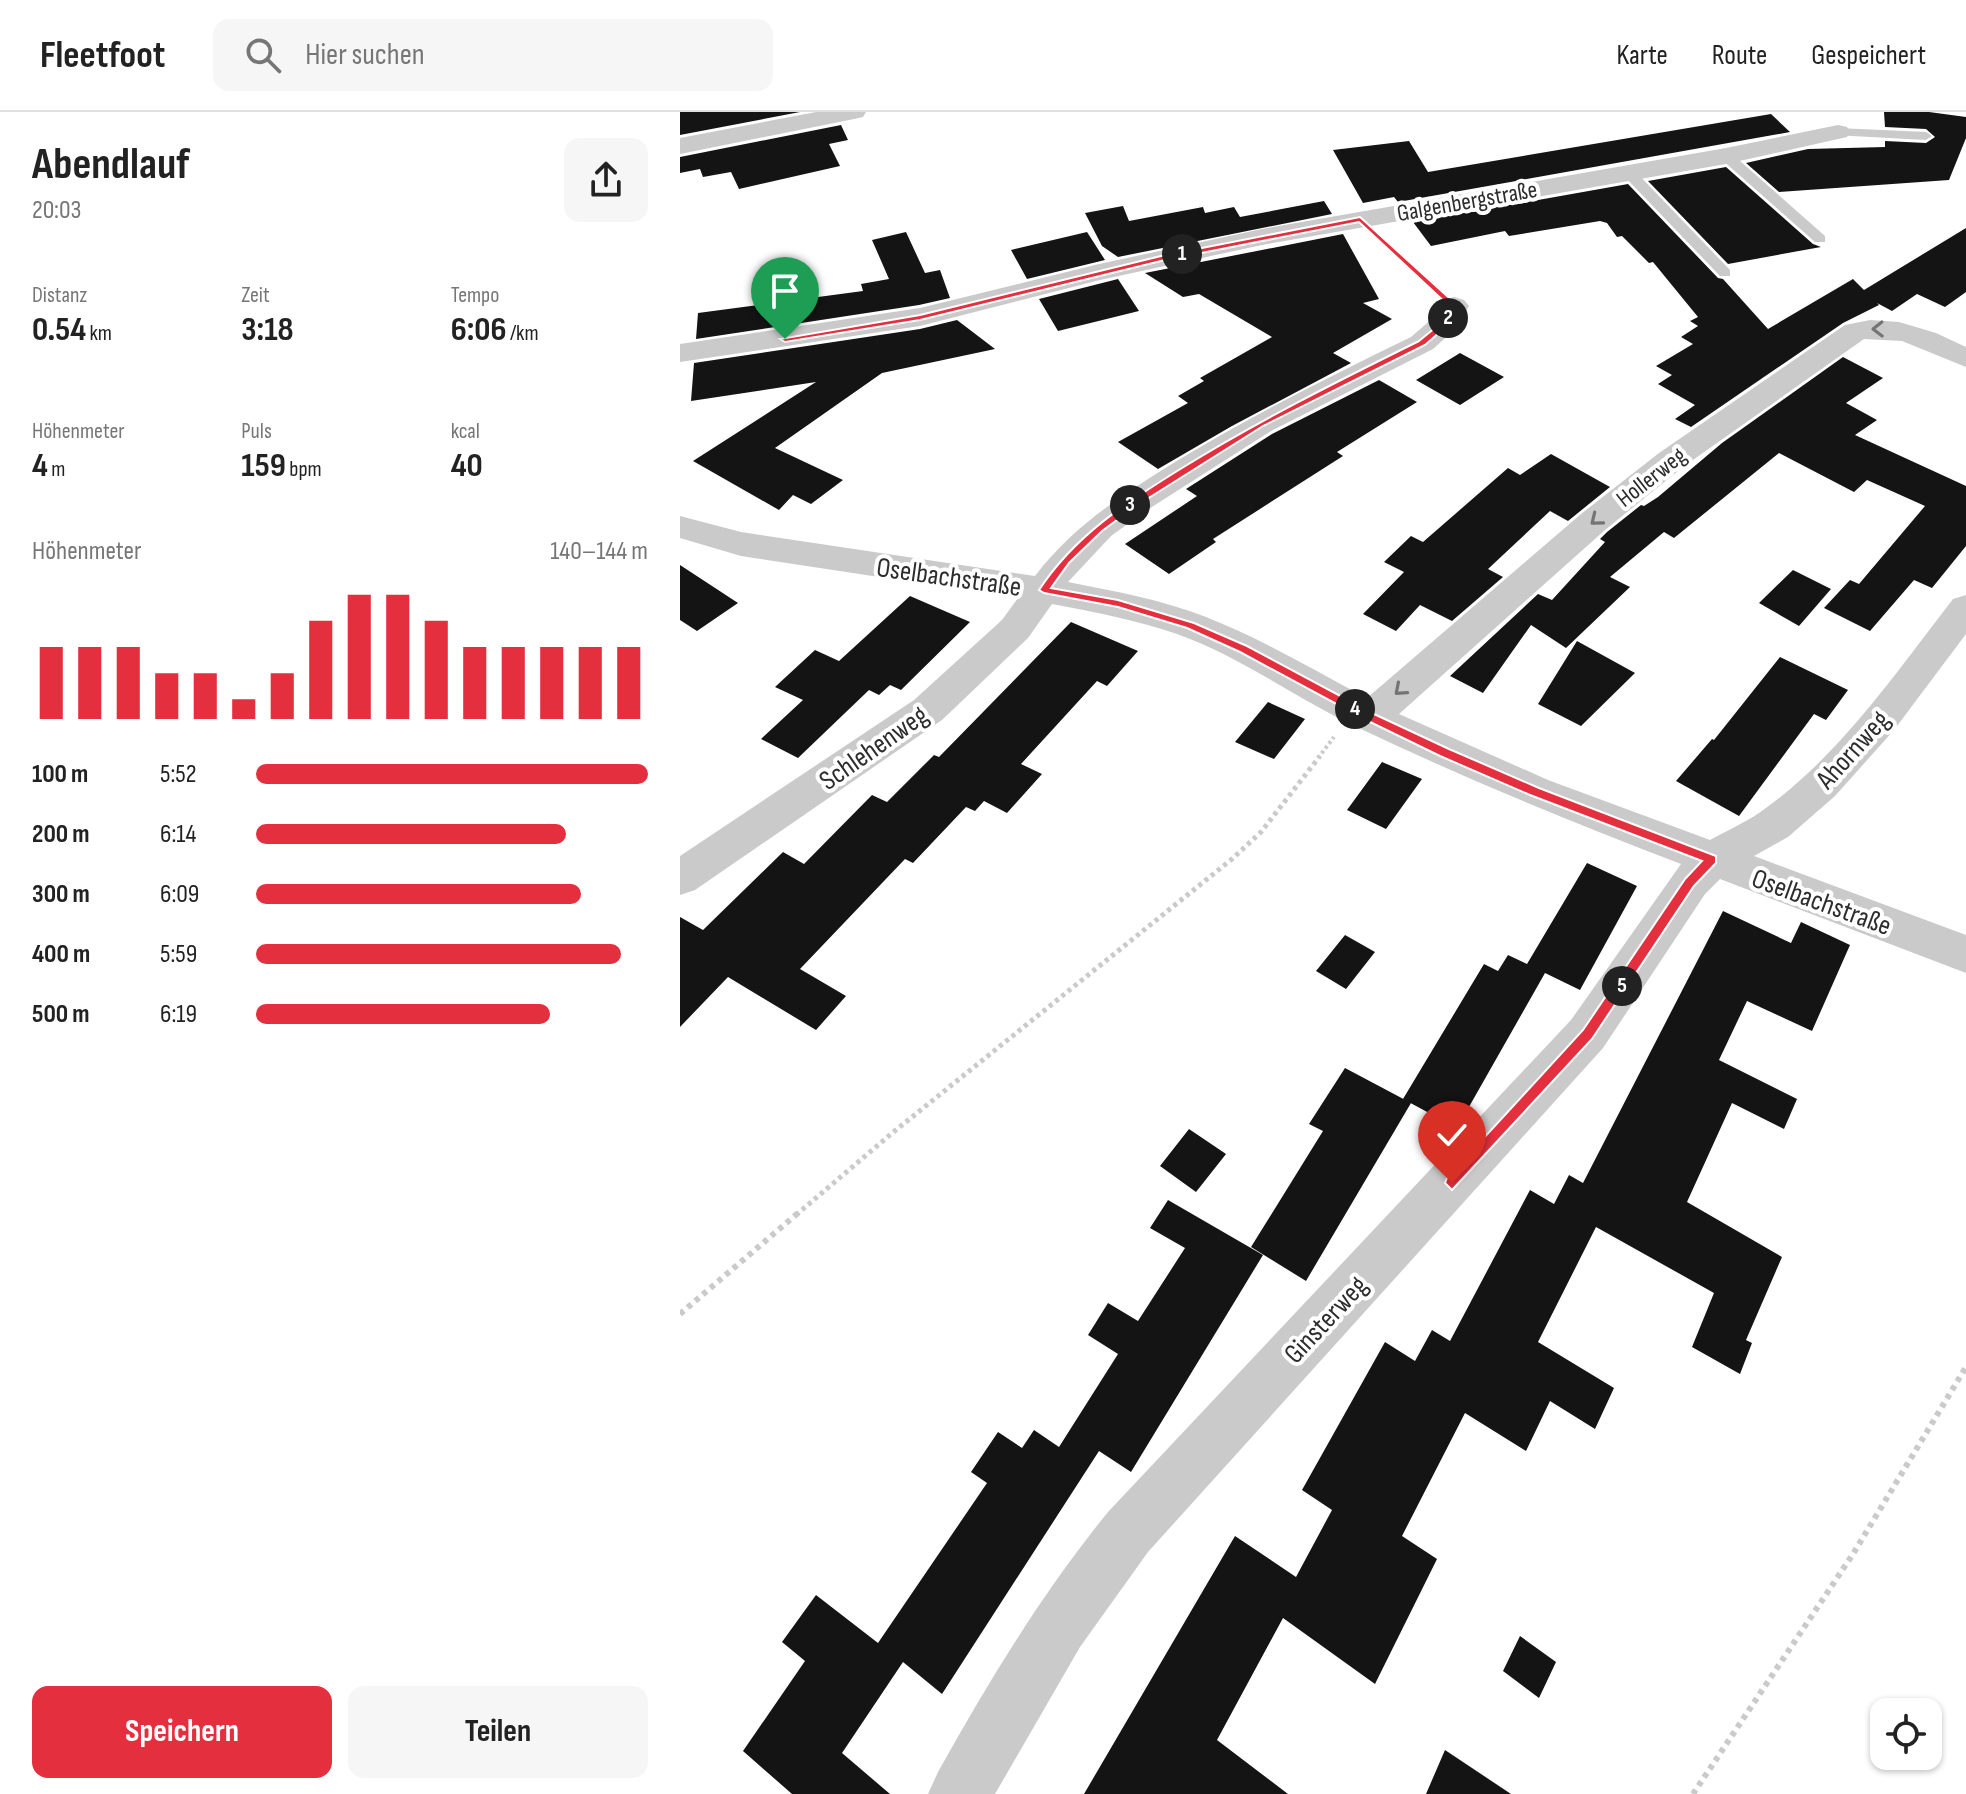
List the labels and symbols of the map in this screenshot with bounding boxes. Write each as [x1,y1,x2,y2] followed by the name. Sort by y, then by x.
[1395,175,1539,228] street label: Galgenbergstraße
[1162,234,1202,274] pin: 1
[751,257,819,339] pin
[1428,298,1468,338] pin: 2
[1871,320,1884,337] one-way arrow
[1611,441,1692,514] street label: Hollerweg
[1110,485,1150,525] pin: 3
[1591,510,1605,525] one-way arrow
[874,551,1023,604] street label: Oselbachstraße
[1395,681,1409,695] one-way arrow
[1335,689,1375,729] pin: 4
[813,699,934,798] street label: Schlehenweg
[1809,704,1897,797] street label: Ahornweg
[1747,862,1896,943] street label: Oselbachstraße
[1602,966,1642,1006] pin: 5
[1418,1101,1486,1183] pin
[1277,1270,1375,1371] street label: Ginsterweg

